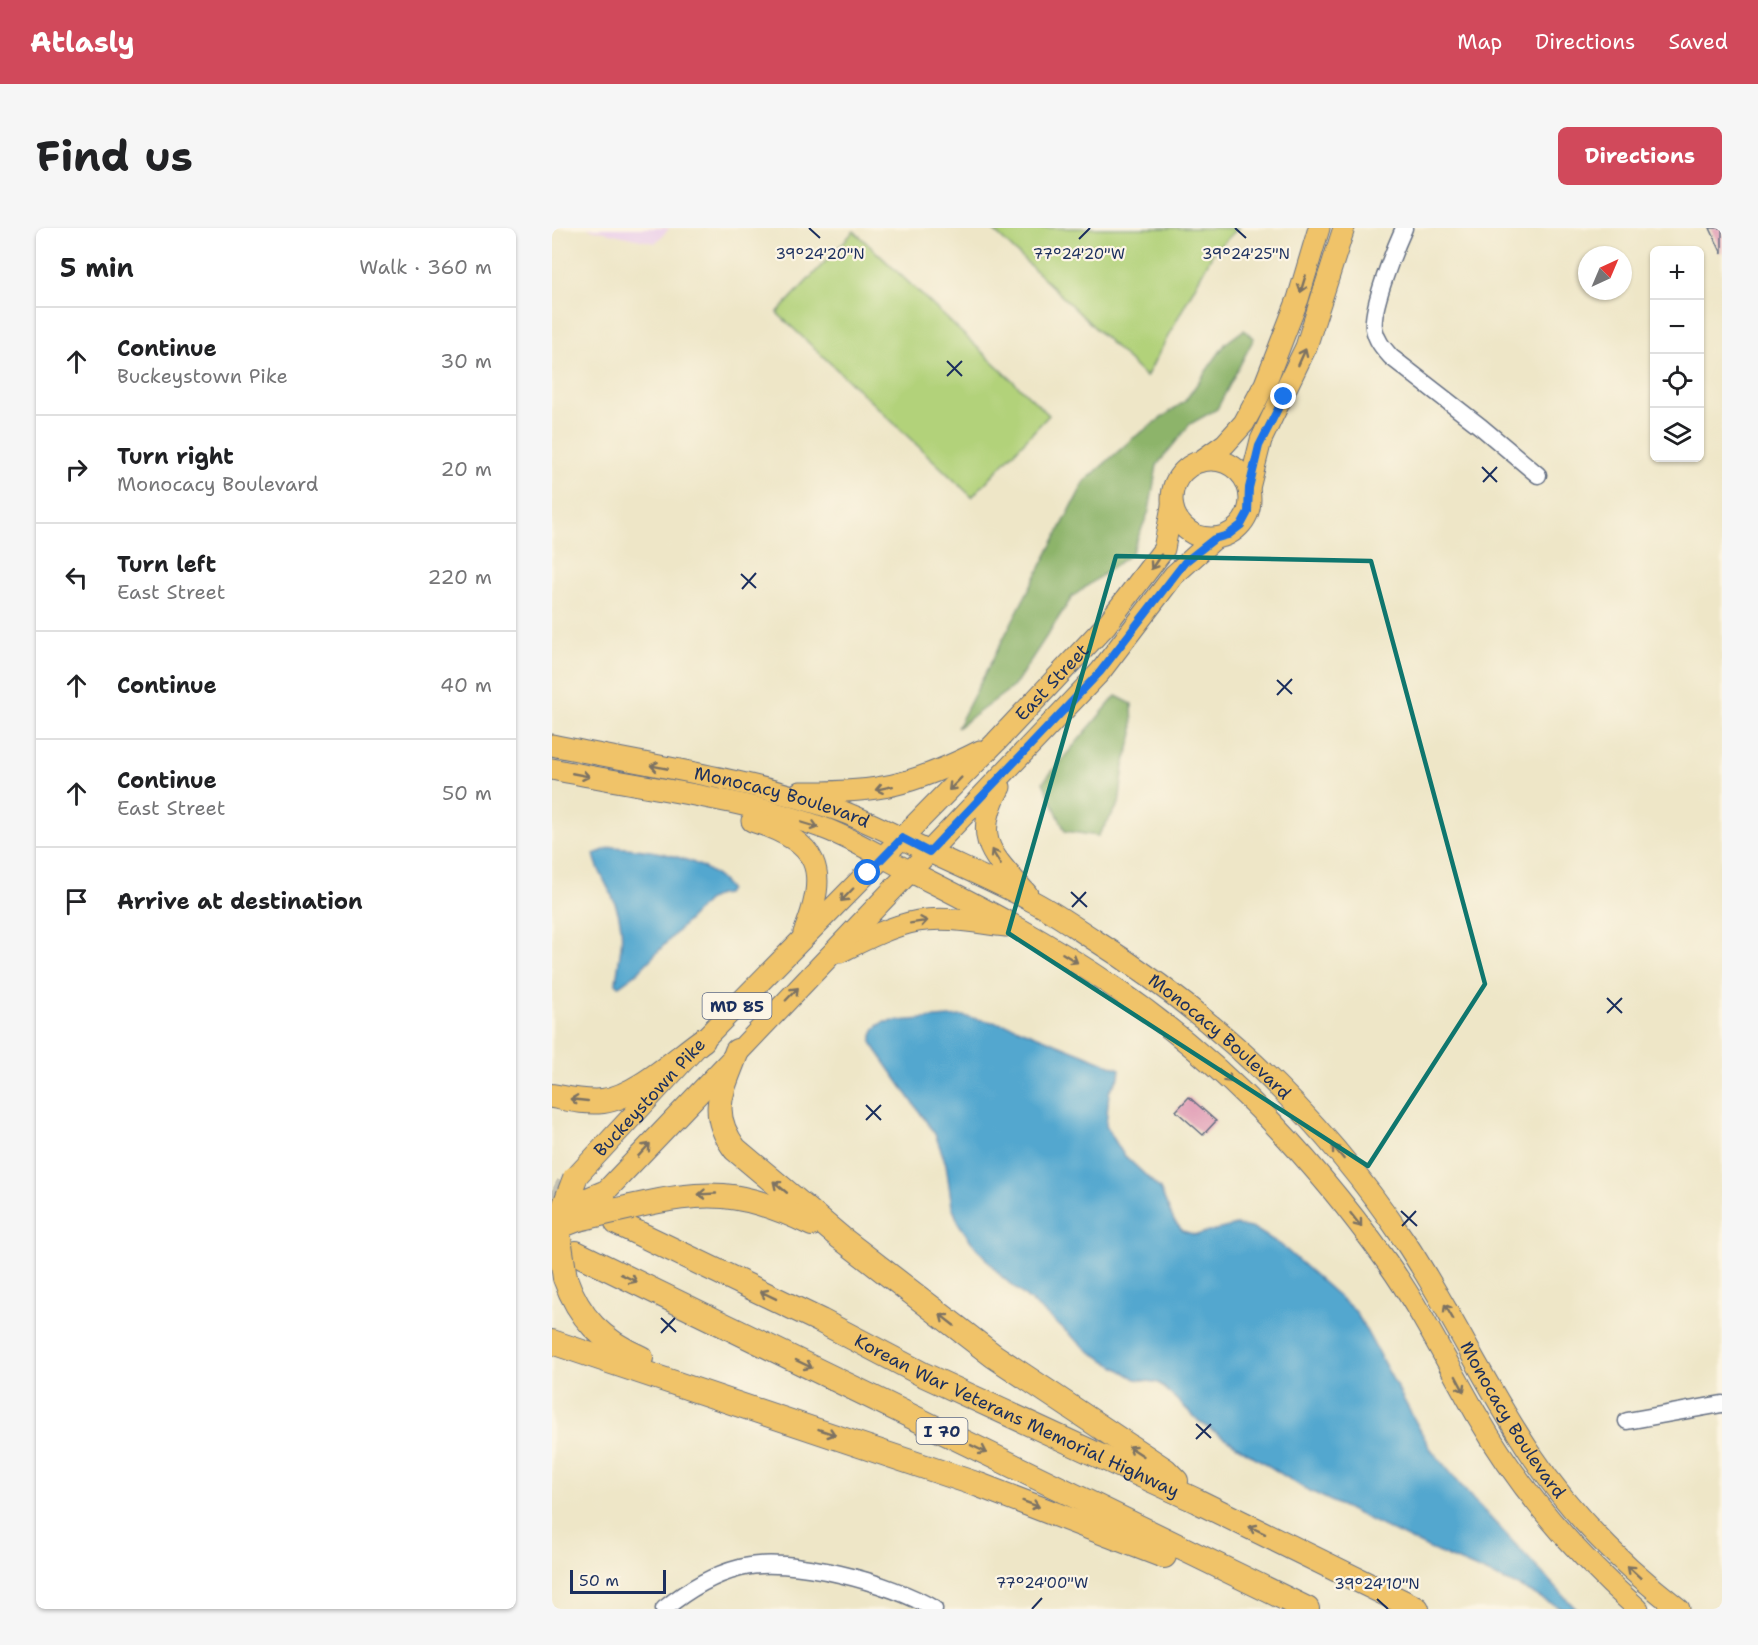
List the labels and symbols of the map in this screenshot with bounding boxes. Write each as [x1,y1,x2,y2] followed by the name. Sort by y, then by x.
[775,244,865,264] text: 39°24'20"N
[1033,244,1125,264] text: 77°24'20"W
[1202,244,1290,264] text: 39°24'25"N
[1578,246,1632,300] north arrow
[1297,274,1308,293] one-way arrow
[1297,348,1308,367] one-way arrow
[1270,383,1296,409] route end
[1149,553,1162,570] one-way arrow
[1010,638,1094,726] street label: East Street
[650,761,670,772] one-way arrow
[692,761,874,834] street label: Monocacy Boulevard
[570,770,590,781] one-way arrow
[948,777,962,792] one-way arrow
[875,783,895,794] one-way arrow
[800,820,819,831] one-way arrow
[989,849,1001,866] one-way arrow
[854,859,880,885] route start
[839,887,854,902] one-way arrow
[909,917,928,928] one-way arrow
[1061,952,1078,964] one-way arrow
[1143,968,1296,1105] street label: Monocacy Boulevard
[785,986,800,1001] one-way arrow
[702,993,771,1019] road number: MD 85
[589,1033,711,1162] street label: Buckeystown Pike
[1217,1069,1232,1083] one-way arrow
[569,1094,589,1105] one-way arrow
[637,1143,651,1158] one-way arrow
[1331,1144,1344,1160] one-way arrow
[773,1180,788,1194] one-way arrow
[698,1189,718,1200] one-way arrow
[1349,1212,1362,1228] one-way arrow
[620,1273,638,1285] one-way arrow
[759,1289,777,1301] one-way arrow
[1443,1304,1455,1321] one-way arrow
[940,1313,956,1326] one-way arrow
[850,1329,1183,1503] street label: Korean War Veterans Memorial Highway
[1454,1337,1571,1503] street label: Monocacy Boulevard
[795,1358,813,1370] one-way arrow
[1455,1375,1466,1393] one-way arrow
[916,1418,968,1444] road number: I 70
[817,1428,836,1439] one-way arrow
[970,1444,988,1456] one-way arrow
[1128,1445,1145,1457] one-way arrow
[1021,1499,1040,1510] one-way arrow
[1248,1524,1266,1535] one-way arrow
[1627,1565,1642,1579] one-way arrow
[570,1567,666,1594] scale bar
[996,1573,1088,1593] text: 77°24'00"W
[1334,1574,1420,1594] text: 39°24'10"N

